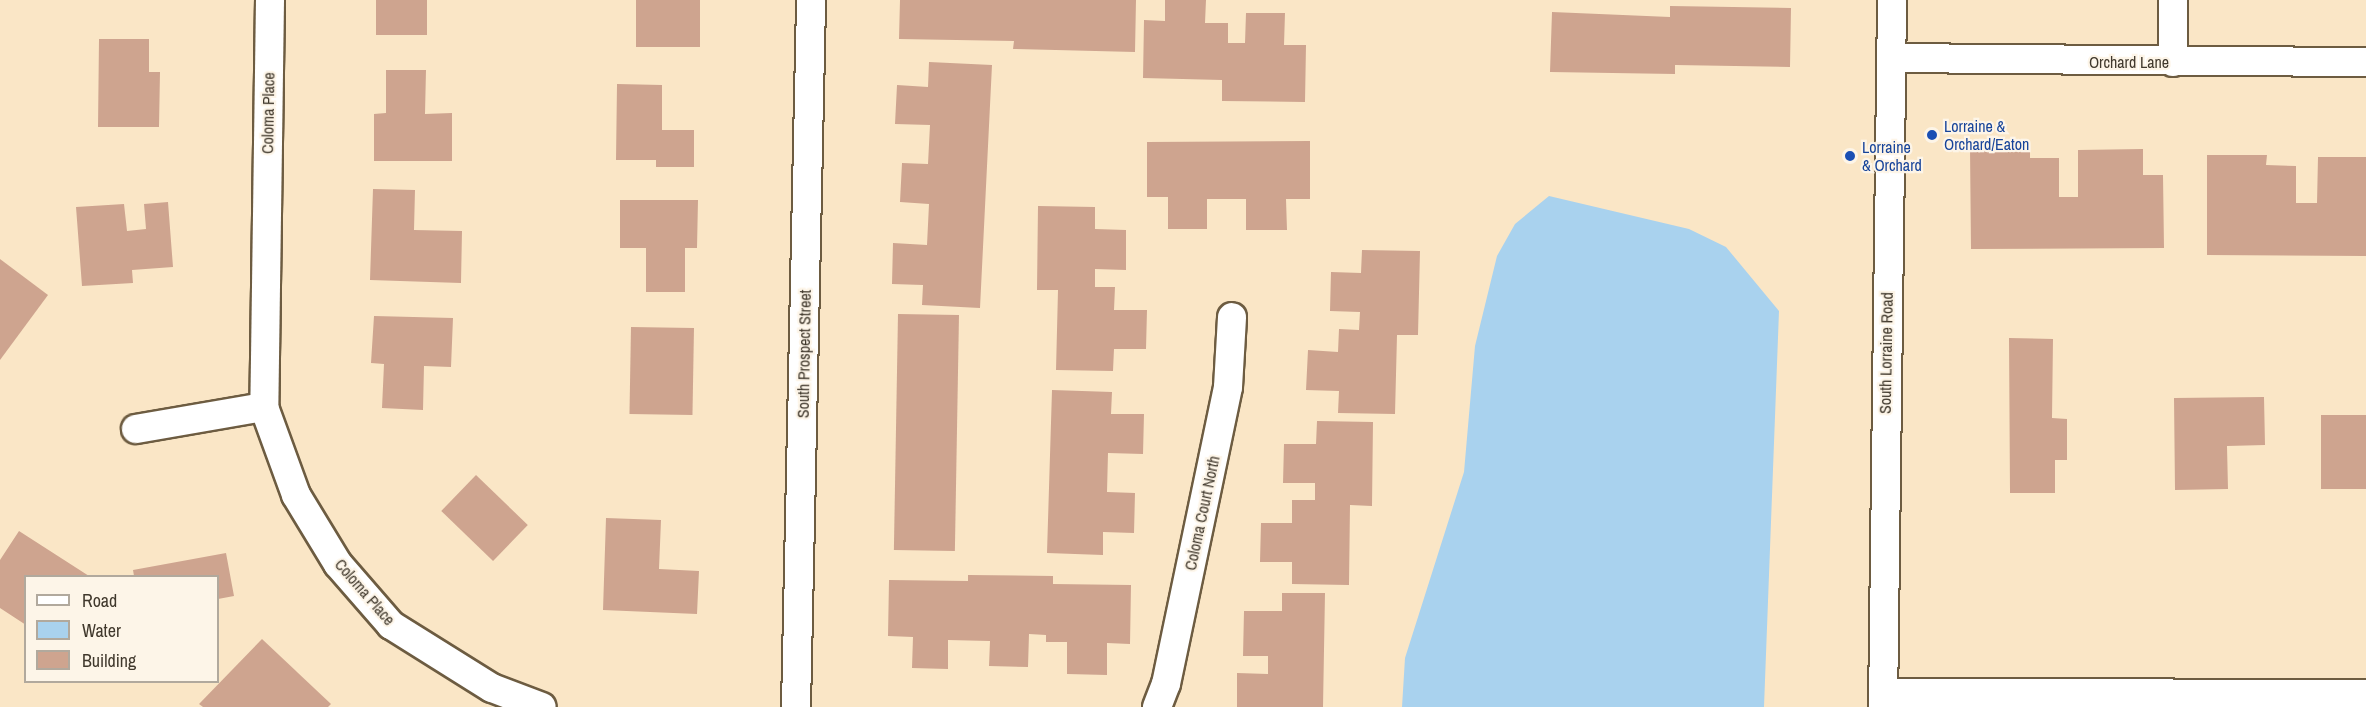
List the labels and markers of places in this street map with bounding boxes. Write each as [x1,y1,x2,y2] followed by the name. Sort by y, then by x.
[1944,116,2029,154] place label: Lorraine & Orchard/Eaton
[1925,128,1939,142] marker: Lorraine & Orchard/Eaton
[1862,137,1922,175] place label: Lorraine & Orchard
[1843,149,1857,163] marker: Lorraine & Orchard

